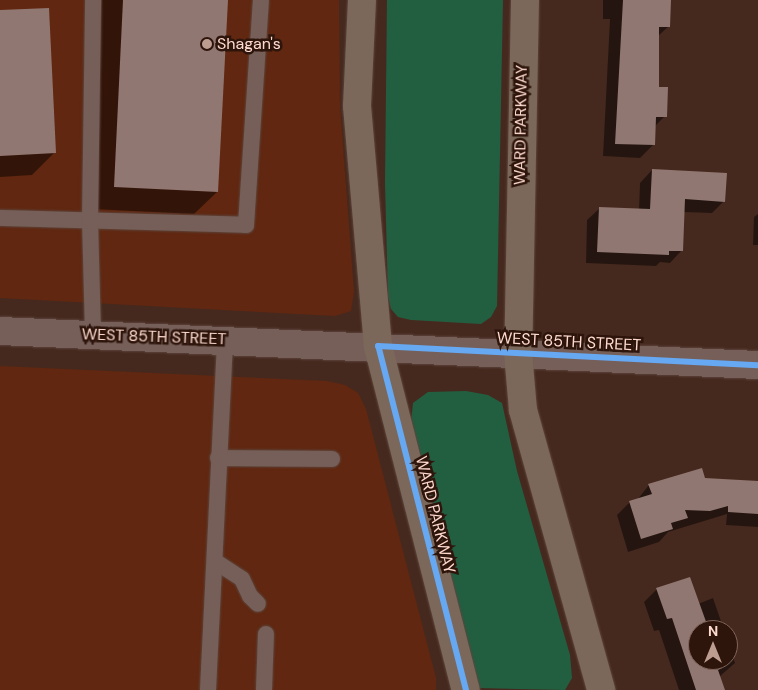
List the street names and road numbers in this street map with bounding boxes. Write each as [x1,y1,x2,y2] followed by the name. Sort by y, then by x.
[510,65,532,185] street label: WARD PARKWAY
[81,325,227,349] street label: WEST 85TH STREET
[496,329,642,355] street label: WEST 85TH STREET
[411,454,459,576] street label: WARD PARKWAY

